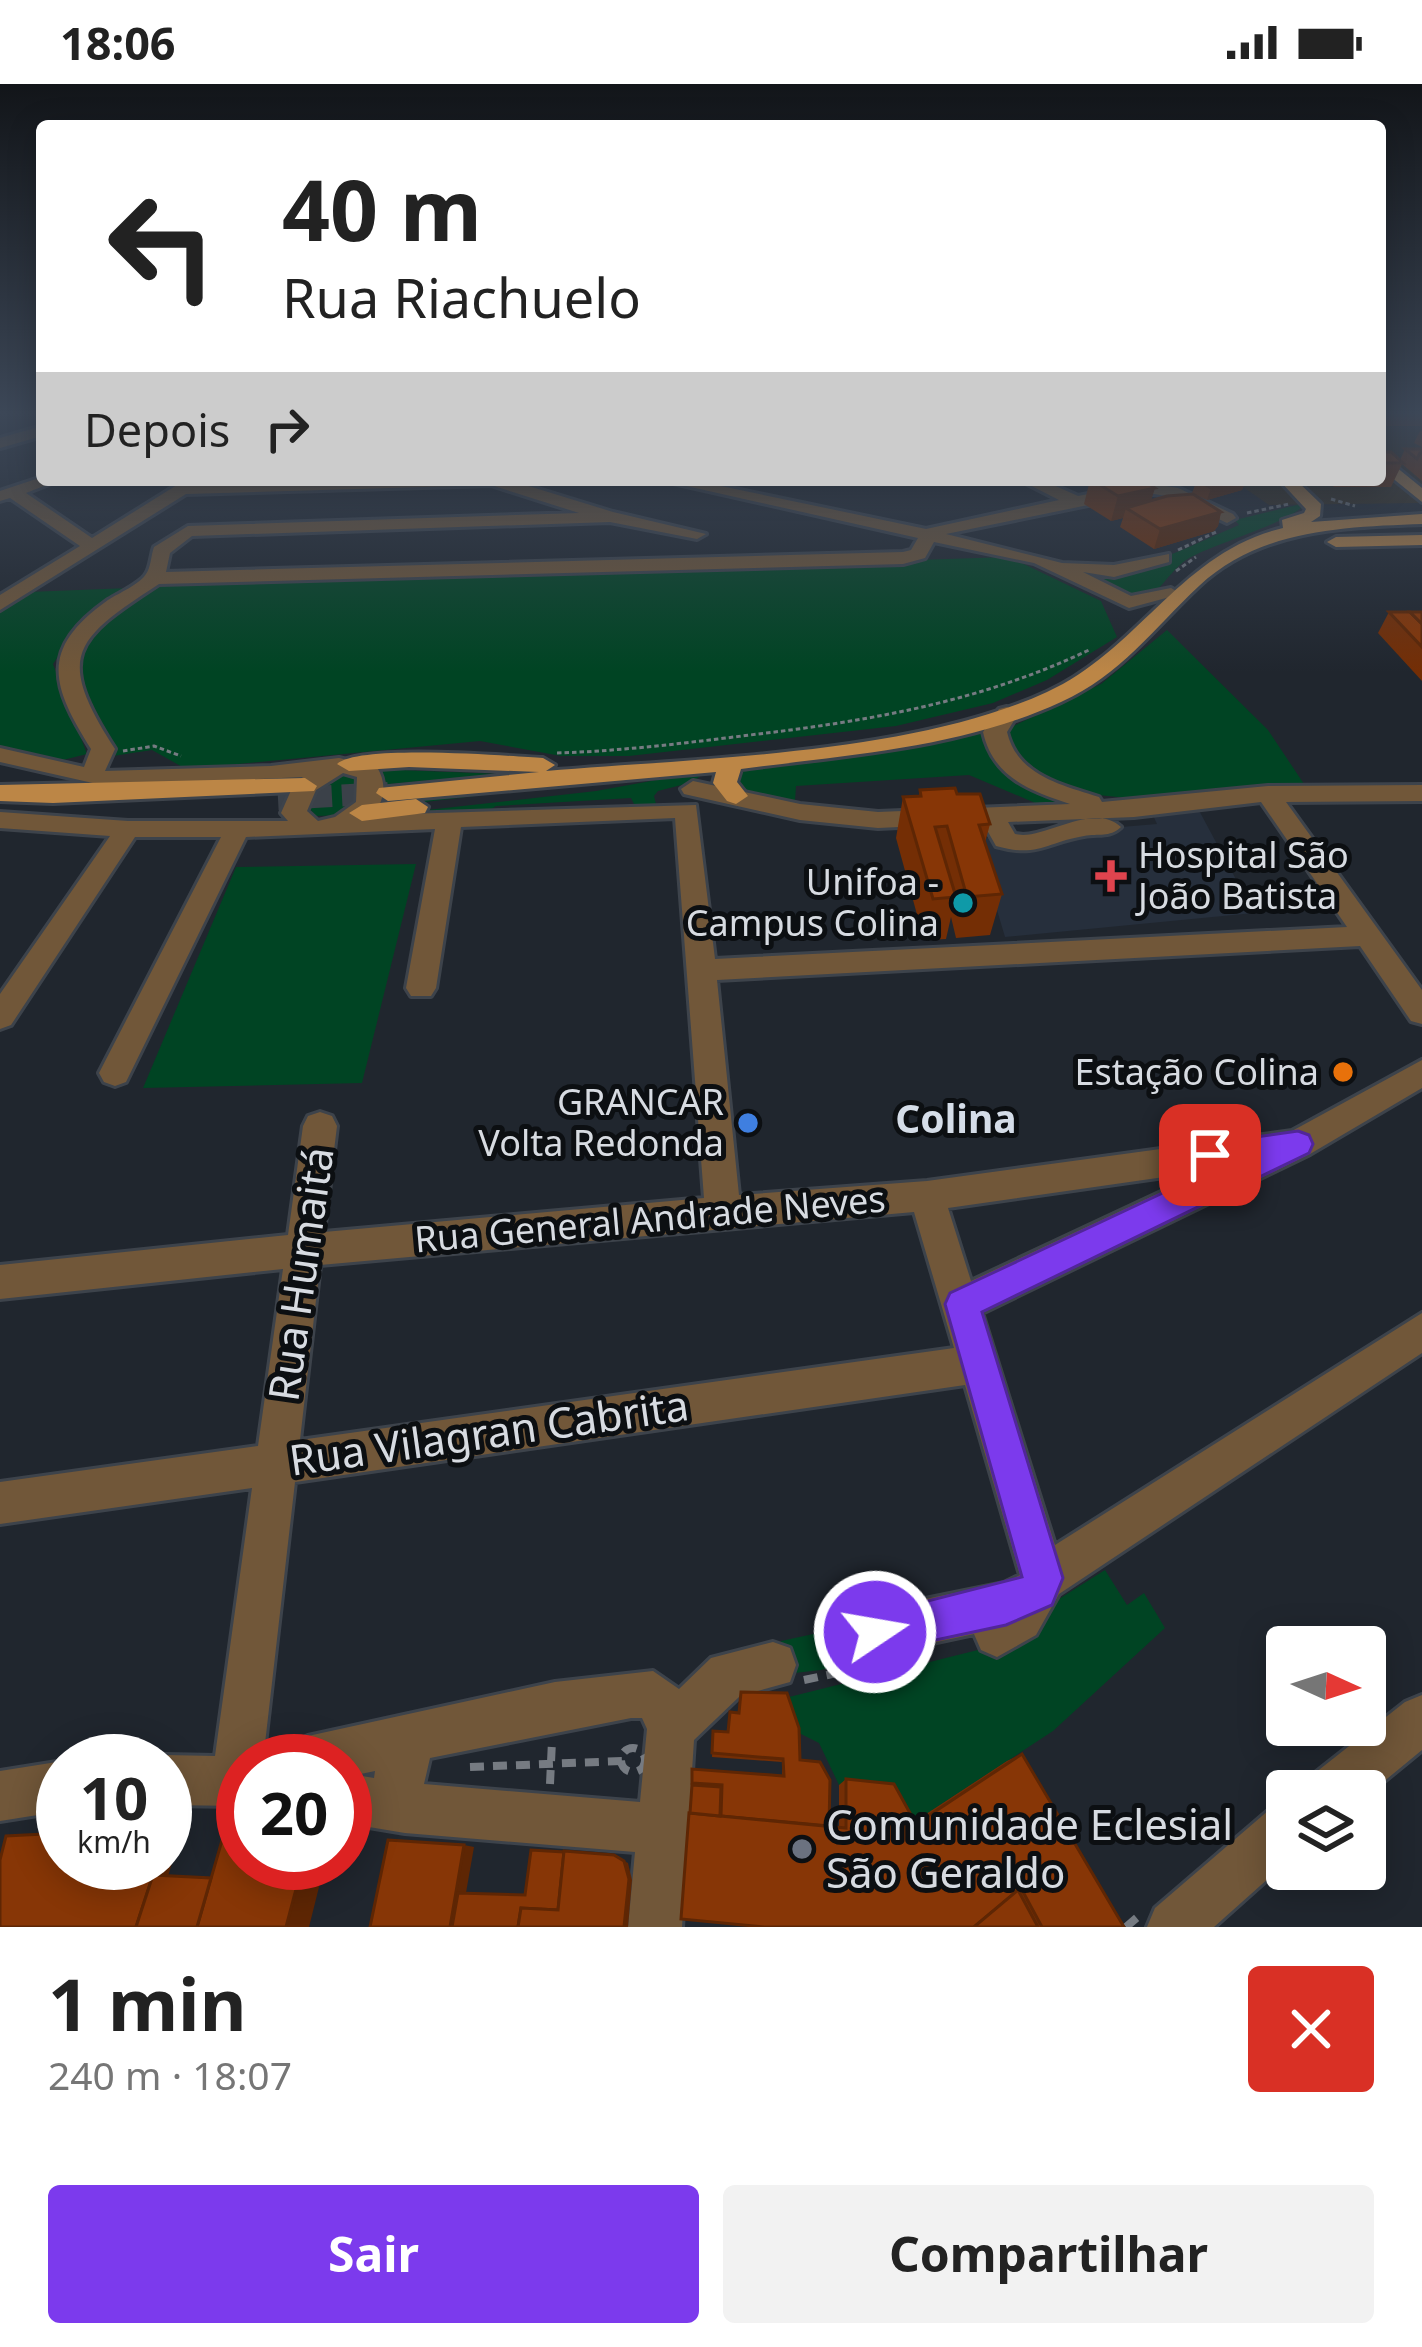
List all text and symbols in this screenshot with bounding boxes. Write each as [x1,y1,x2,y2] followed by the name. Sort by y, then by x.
[60,12,176,73] text: 18:06
[282,151,482,266] text: 40 m
[84,168,240,324] icon: left
[282,260,641,334] text: Rua Riachuelo
[254,396,320,462] icon: right
[84,399,230,460] text: Depois
[1135,830,1349,920] place label: Hospital São João Batista
[686,857,939,947] place label: Unifoa - Campus Colina
[1095,860,1127,892] marker: Hospital São João Batista
[950,890,976,916] marker: Unifoa - Campus Colina
[1074,1047,1319,1096] place label: Estação Colina
[1330,1059,1356,1085] marker: Estação Colina
[478,1077,724,1167] place label: GRANCAR Volta Redonda
[895,1091,1017,1144] district label: Colina
[1159,1104,1261,1206] pin
[735,1110,761,1136] marker: GRANCAR Volta Redonda
[1177,1122,1243,1188] icon: arrive
[253,1143,346,1405] street label: Rua Humaitá
[412,1174,887,1264] street label: Rua General Andrade Neves
[285,1375,692,1488] street label: Rua Vilagran Cabrita
[812,1569,938,1695] position arrow
[1266,1626,1386,1746] north arrow
[1266,1626,1386,1890] map controls
[216,1734,372,1890] speed limit sign: 20
[80,1756,148,1838] text: 10
[1266,1770,1386,1890] button: layers
[826,1795,1233,1900] place label: Comunidade Eclesial São Geraldo
[77,1821,151,1862] text: km/h
[789,1836,815,1862] marker: Comunidade Eclesial São Geraldo
[48,1954,246,2052] text: 1 min
[1248,1966,1374,2092] button: close
[48,2048,292,2101] text: 240 m · 18:07
[48,2185,699,2323] button: Sair
[723,2185,1374,2323] button: Compartilhar

